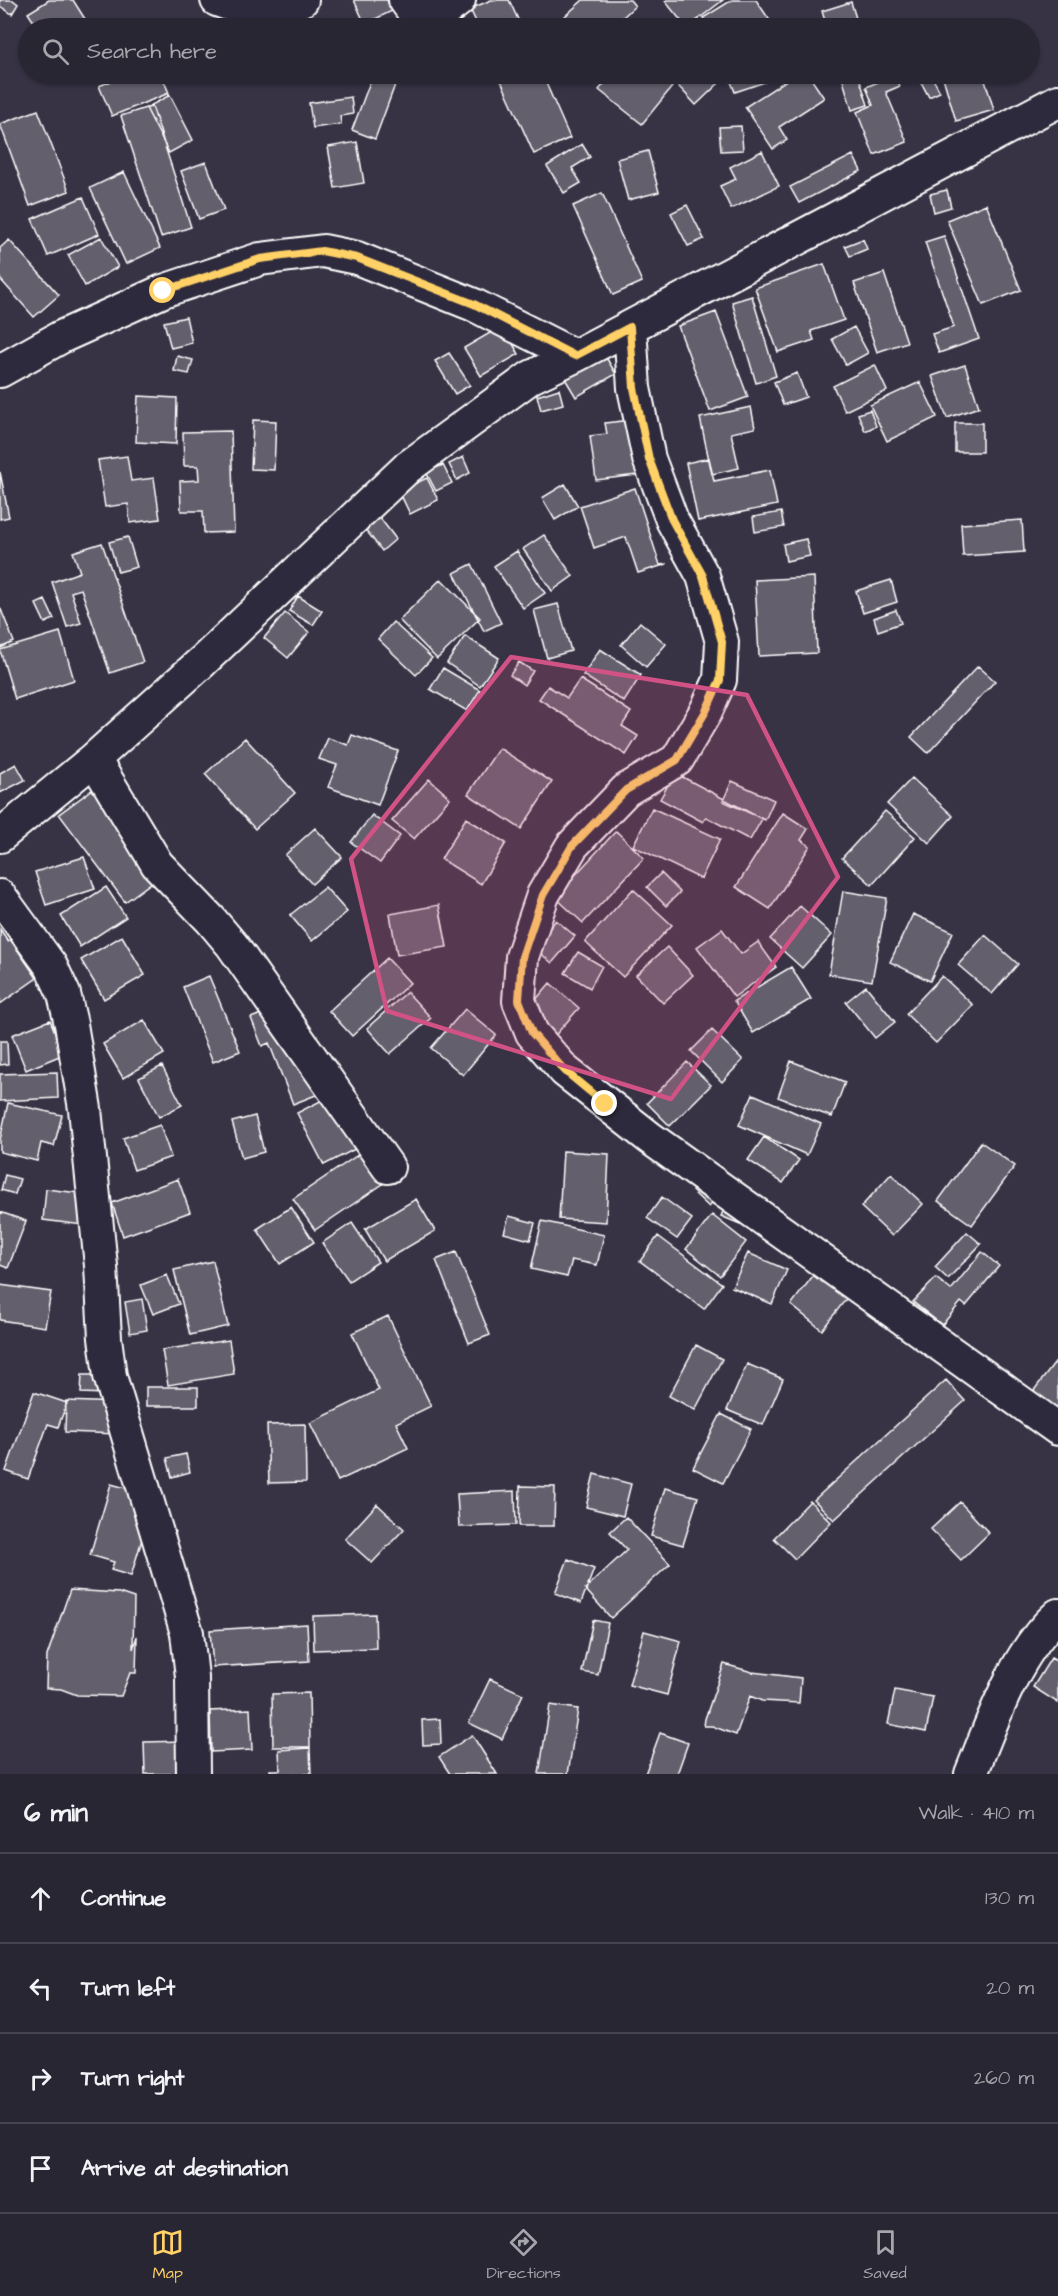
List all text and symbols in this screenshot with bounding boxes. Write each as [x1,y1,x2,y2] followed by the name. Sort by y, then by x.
[18,18,1040,84] search box
[39,35,72,68] icon: search
[87,36,217,67] text: Search here
[149,277,175,303] route start
[591,1090,617,1116] route end
[24,1795,88,1831] text: 6 min
[918,1799,1034,1827] text: Walk · 410 m
[24,1882,57,1915] icon: ahead
[81,1883,166,1914] text: Continue
[985,1884,1034,1912] text: 130 m
[24,1972,57,2005] icon: left
[81,1973,175,2004] text: Turn left
[986,1974,1034,2002] text: 20 m
[24,2062,57,2095] icon: right
[81,2063,184,2094] text: Turn right
[974,2064,1034,2092] text: 260 m
[24,2152,57,2185] icon: arrive
[81,2153,288,2184] text: Arrive at destination
[151,2226,184,2284] tab: Map
[487,2226,561,2284] tab: Directions
[863,2226,907,2284] tab: Saved

